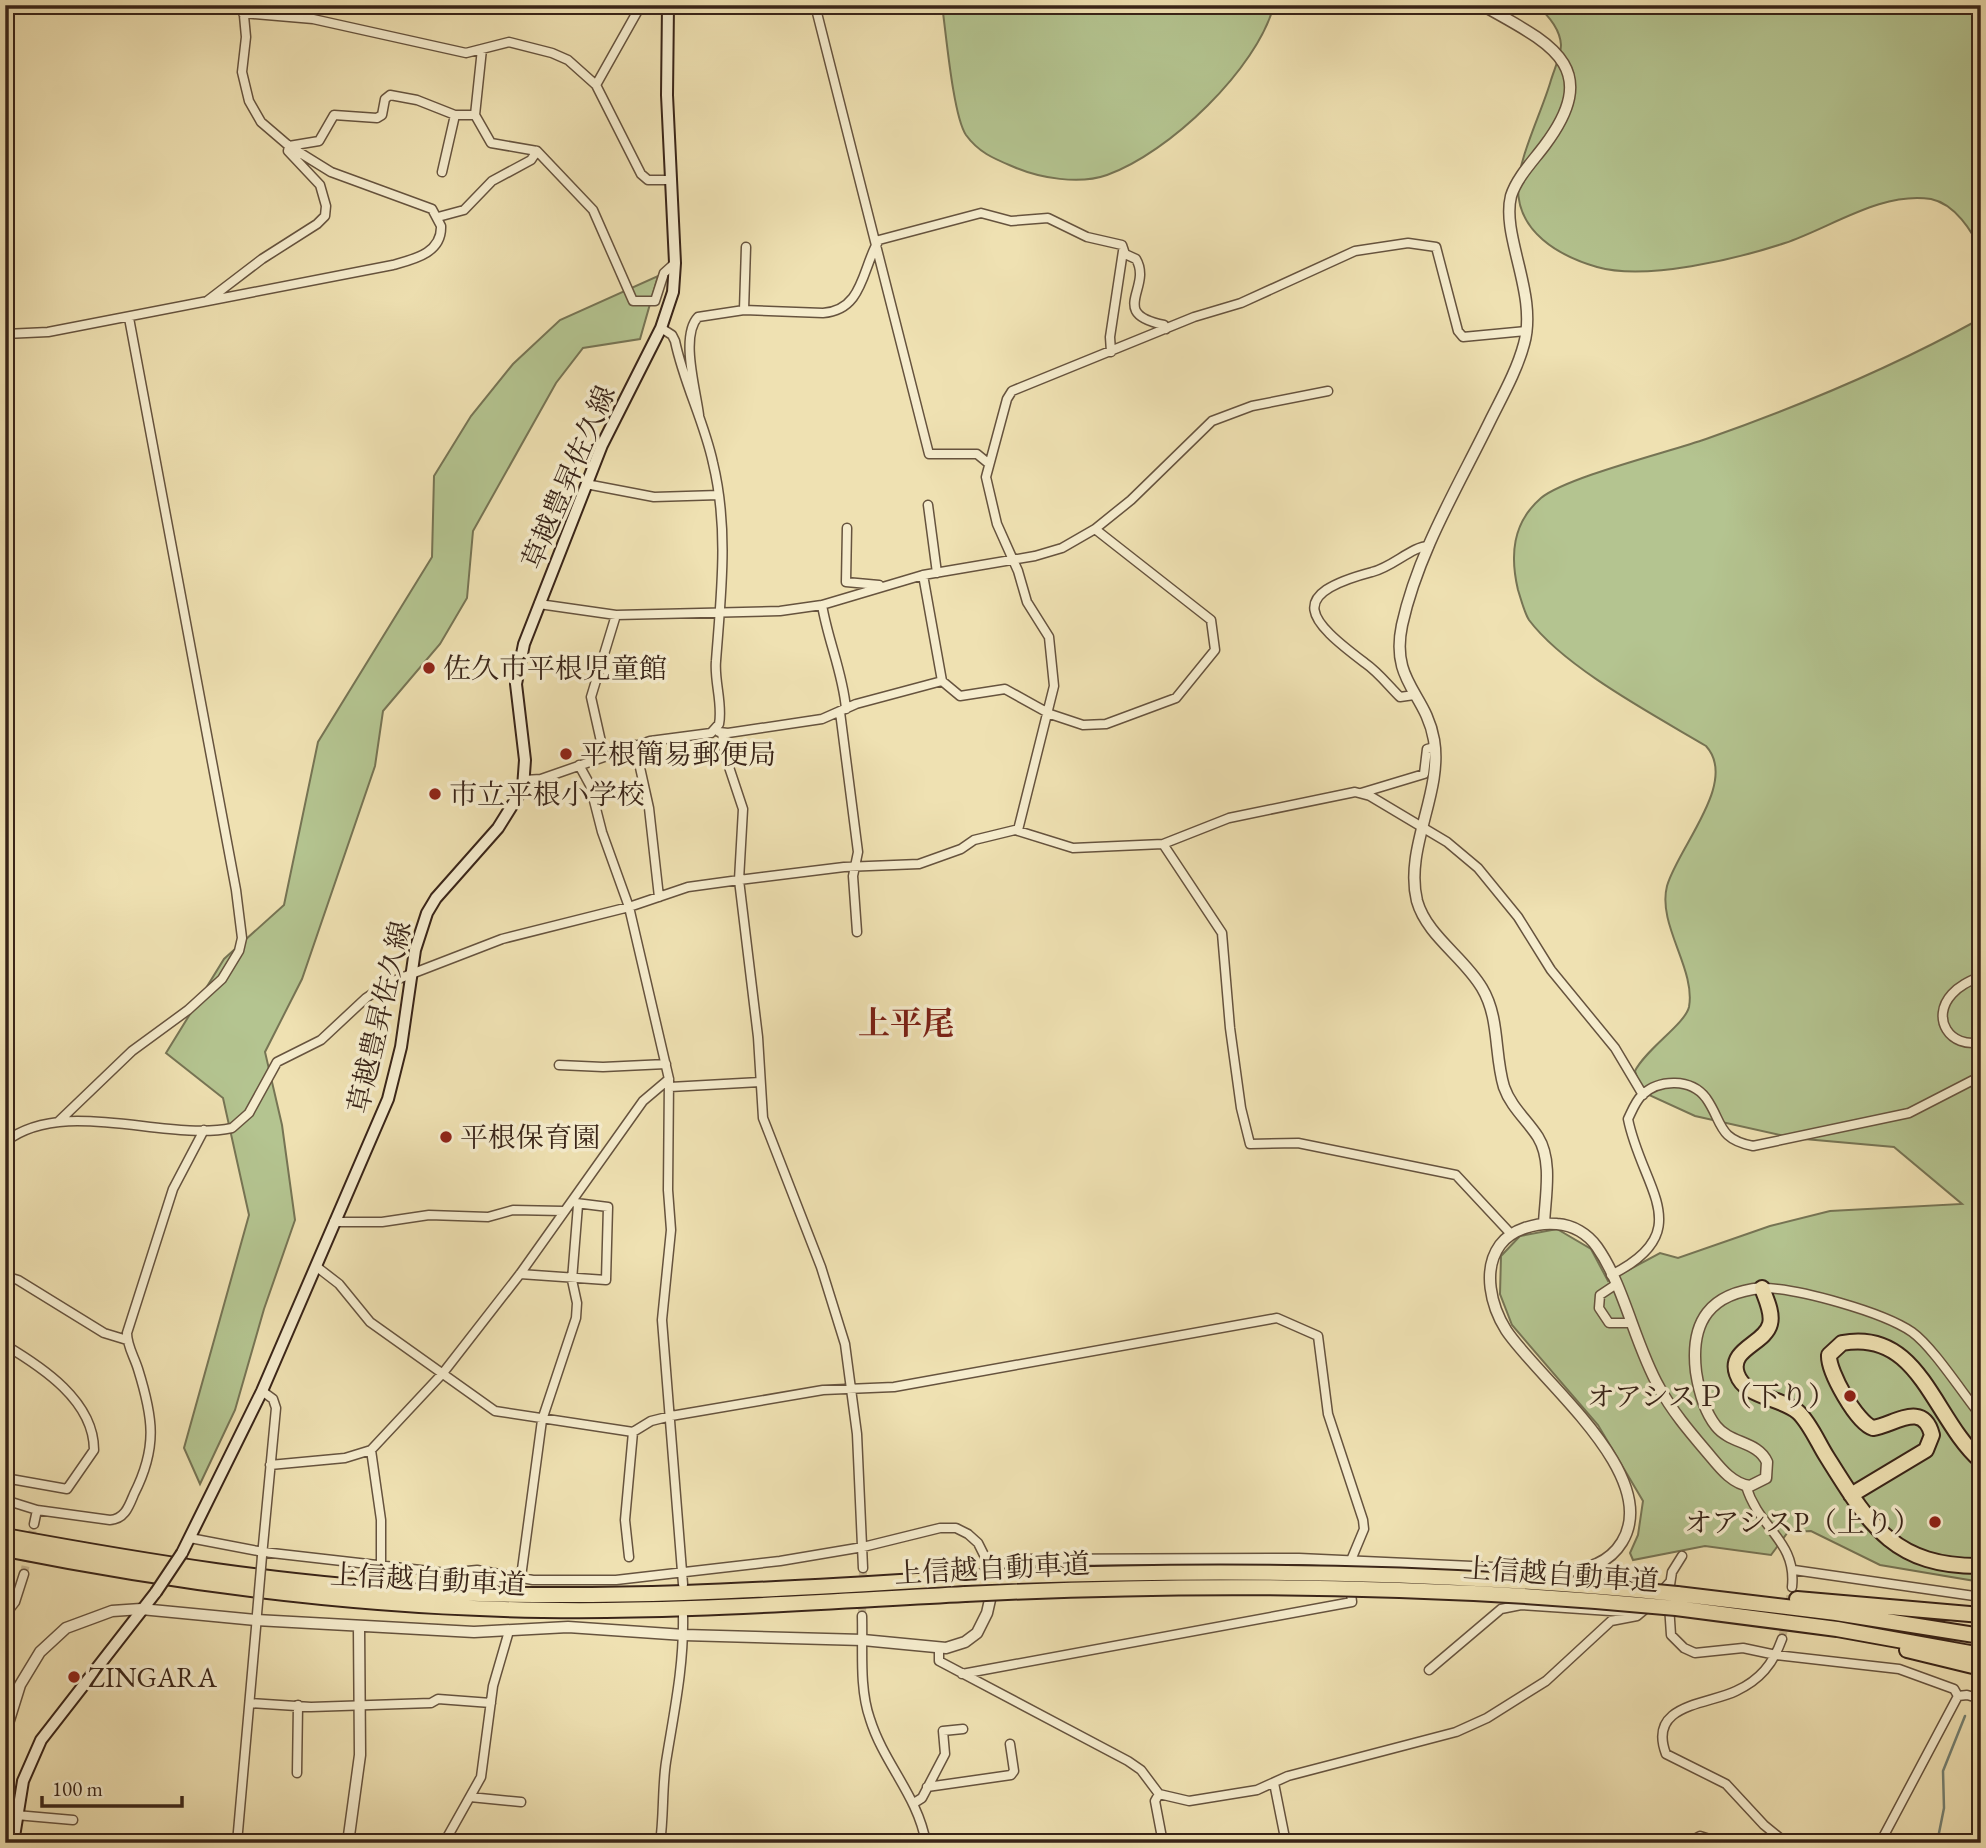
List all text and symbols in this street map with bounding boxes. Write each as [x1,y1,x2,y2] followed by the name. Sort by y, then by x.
[513,380,623,574] street label: 草越豊昇佐久線
[443,650,667,686] place label: 佐久市平根児童館
[421,660,437,676] marker: 佐久市平根児童館
[580,736,776,772] place label: 平根簡易郵便局
[558,746,574,762] marker: 平根簡易郵便局
[449,776,645,812] place label: 市立平根小学校
[427,786,443,802] marker: 市立平根小学校
[339,917,419,1117] street label: 草越豊昇佐久線
[858,1002,954,1044] district label: 上平尾
[460,1119,600,1155] place label: 平根保育園
[438,1129,454,1145] marker: 平根保育園
[1587,1378,1836,1414] place label: オアシスＰ（下り）
[1842,1388,1858,1404] marker: オアシスＰ（下り）
[1684,1504,1921,1540] place label: オアシスP（上り）
[1927,1514,1943,1530] marker: オアシスP（上り）
[893,1545,1091,1591] street label: 上信越自動車道
[1462,1549,1660,1599] street label: 上信越自動車道
[329,1556,527,1602] street label: 上信越自動車道
[88,1659,217,1695] place label: ZINGARA
[66,1669,82,1685] marker: ZINGARA
[42,1764,182,1808] scale bar
[52,1775,103,1802] text: 100 m

